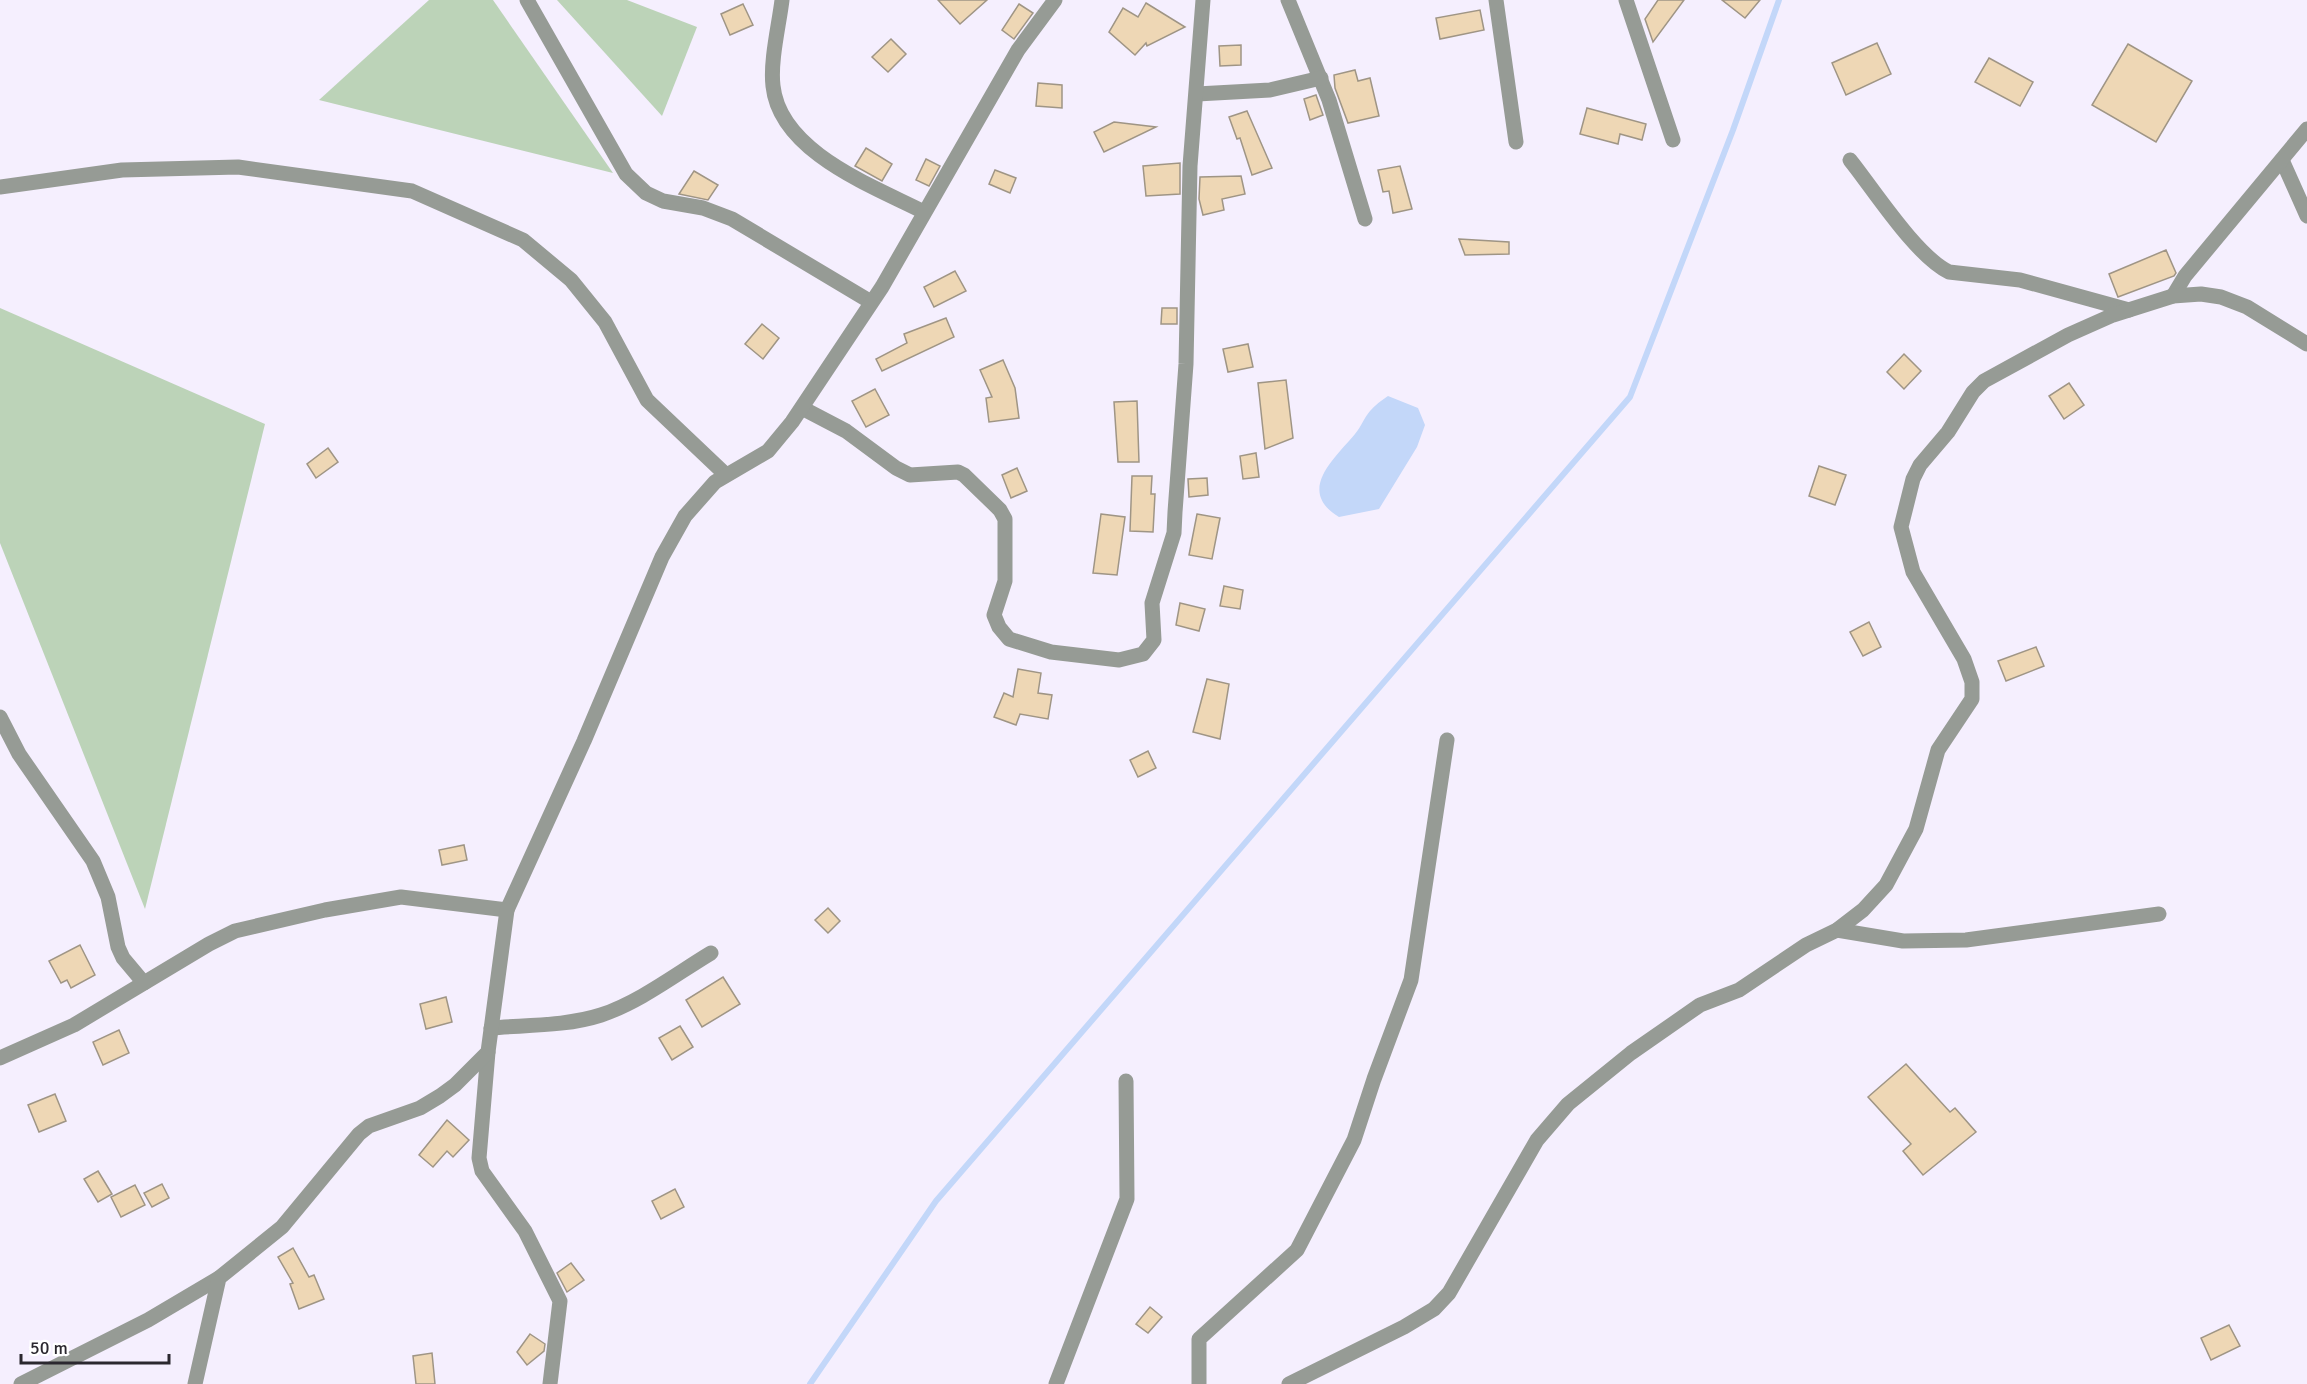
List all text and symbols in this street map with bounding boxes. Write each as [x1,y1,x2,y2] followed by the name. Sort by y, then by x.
[21,1327,170,1365] scale bar
[30,1337,68,1359] text: 50 m

